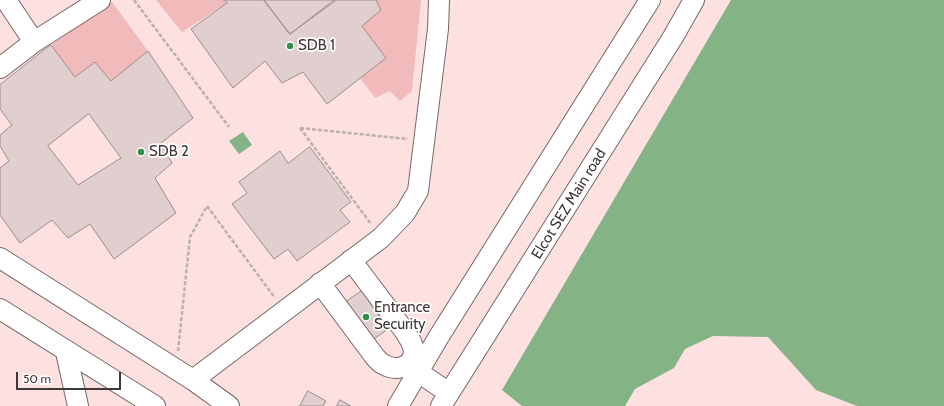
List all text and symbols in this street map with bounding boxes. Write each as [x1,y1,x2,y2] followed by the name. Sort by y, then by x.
[298,37,335,55] place label: SDB 1
[285,41,295,51] marker: SDB 1
[149,143,189,161] place label: SDB 2
[528,146,610,262] street label: Elcot SEZ Main road
[136,147,146,157] marker: SDB 2
[374,299,430,334] place label: Entrance Security
[361,312,371,322] marker: Entrance Security
[18,364,123,390] scale bar
[23,371,51,386] text: 50 m

